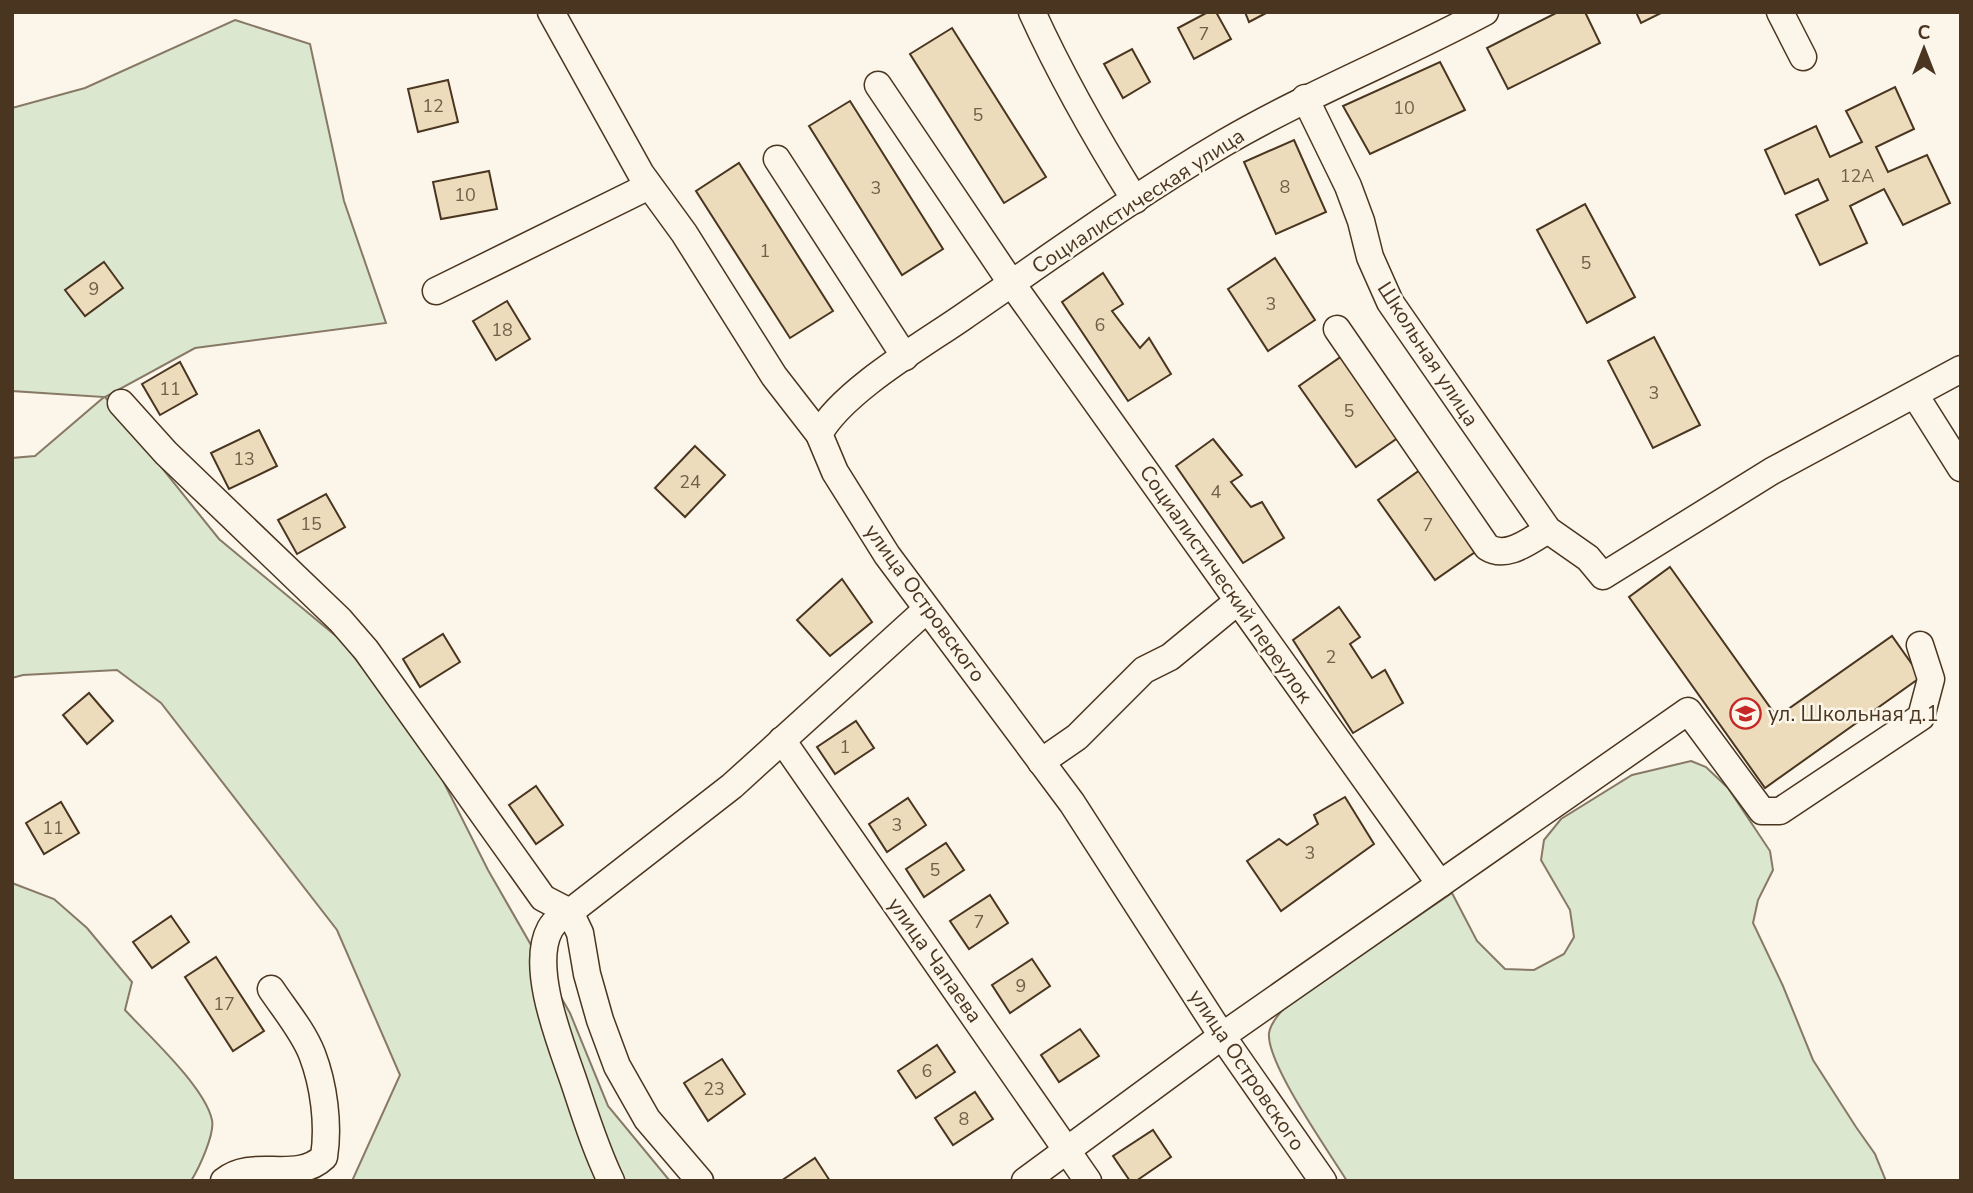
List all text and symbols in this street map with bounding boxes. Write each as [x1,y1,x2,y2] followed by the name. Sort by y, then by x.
[1889,14,1959,84] north arrow
[1918,20,1931,46] text: С
[1199,22,1209,46] house number: 7
[422,94,444,118] house number: 12
[1393,96,1415,120] house number: 10
[973,103,983,127] house number: 5
[1026,122,1250,280] street label: Социалистическая улица
[1840,164,1874,188] house number: 12А
[1280,175,1290,199] house number: 8
[871,176,881,200] house number: 3
[454,183,476,207] house number: 10
[760,239,770,263] house number: 1
[1581,251,1591,275] house number: 5
[1371,276,1485,432] street label: Школьная улица
[89,277,99,301] house number: 9
[1266,292,1276,316] house number: 3
[1095,313,1105,337] house number: 6
[491,318,513,342] house number: 18
[159,377,181,401] house number: 11
[1649,381,1659,405] house number: 3
[1344,399,1354,423] house number: 5
[233,447,255,471] house number: 13
[1133,459,1320,709] street label: Социалистический переулок
[679,470,701,494] house number: 24
[1211,480,1222,504] house number: 4
[300,512,322,536] house number: 15
[1423,513,1433,537] house number: 7
[858,518,992,688] street label: улица Островского
[1326,645,1336,669] house number: 2
[1728,697,1762,731] school or university icon: ул. Школьная д.1
[1768,700,1939,728] place label: ул. Школьная д.1
[840,735,850,759] house number: 1
[892,813,902,837] house number: 3
[42,816,64,840] house number: 11
[1305,841,1315,865] house number: 3
[930,858,940,882] house number: 5
[881,892,989,1028] street label: улица Чапаева
[974,910,984,934] house number: 7
[1016,974,1026,998] house number: 9
[1183,984,1311,1156] street label: улица Островского
[213,992,235,1016] house number: 17
[922,1059,932,1083] house number: 6
[703,1077,725,1101] house number: 23
[959,1107,969,1131] house number: 8

